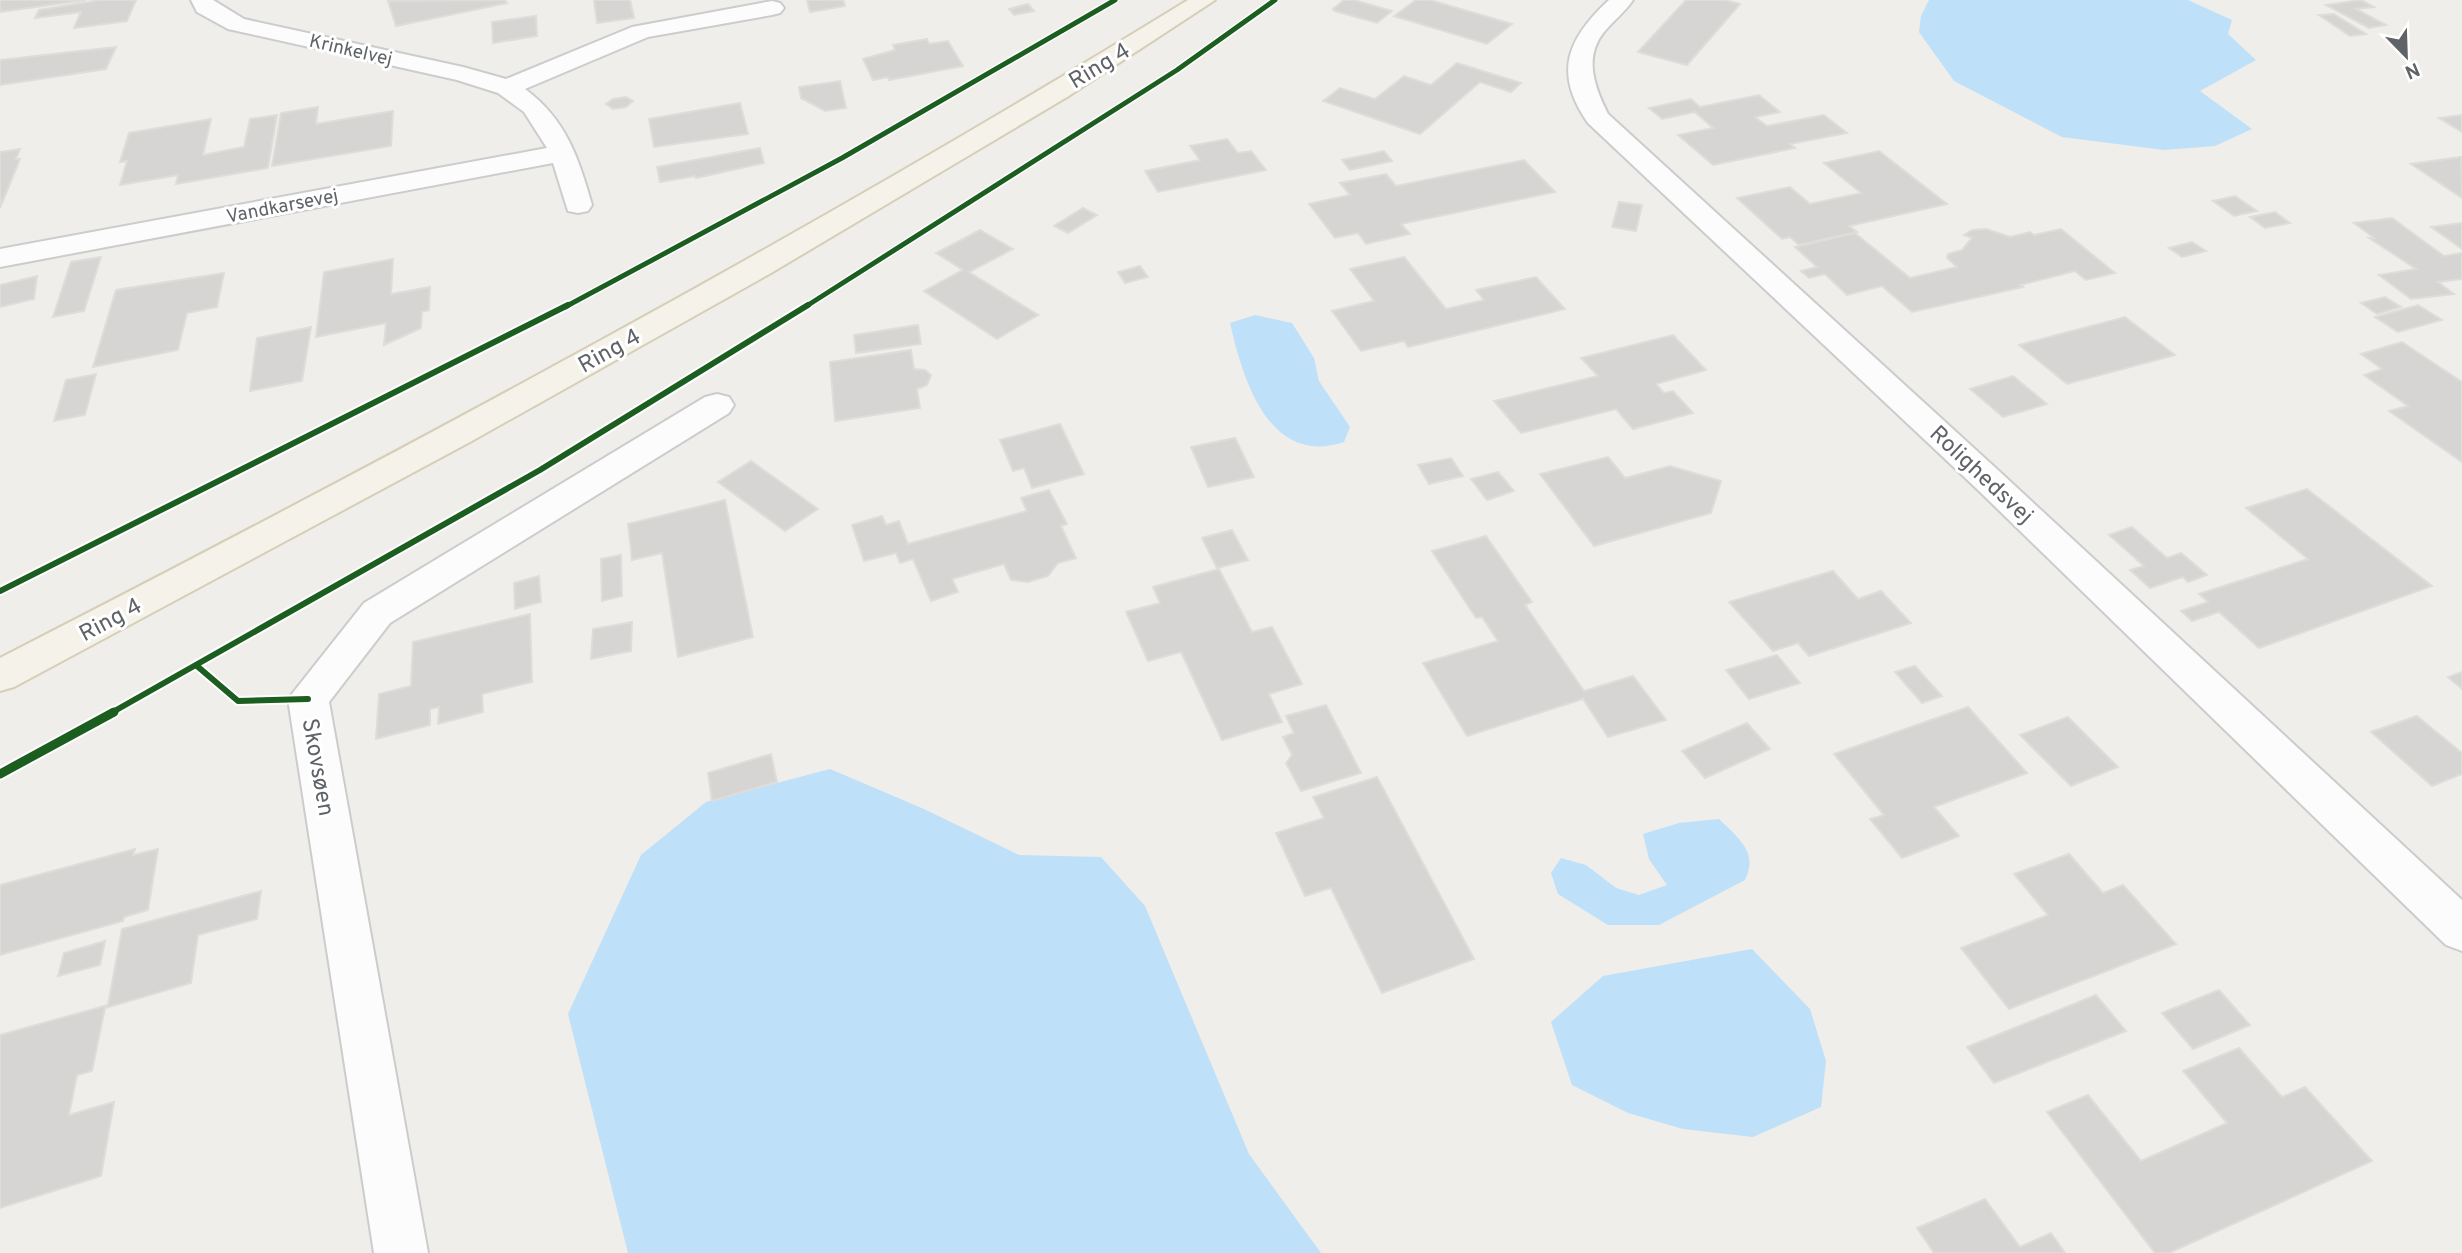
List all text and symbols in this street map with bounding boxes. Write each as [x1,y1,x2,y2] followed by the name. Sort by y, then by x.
[2371,21,2441,91] north arrow
[307,30,395,72] street label: Krinkelvej
[1064,37,1137,97] street label: Ring 4
[2401,56,2423,84] text: N
[224,184,340,230] street label: Vandkarsevej
[574,323,647,381] street label: Ring 4
[1922,420,2038,531] street label: Rolighedsvej
[75,593,148,650] street label: Ring 4
[294,716,339,819] street label: Skovsøen

